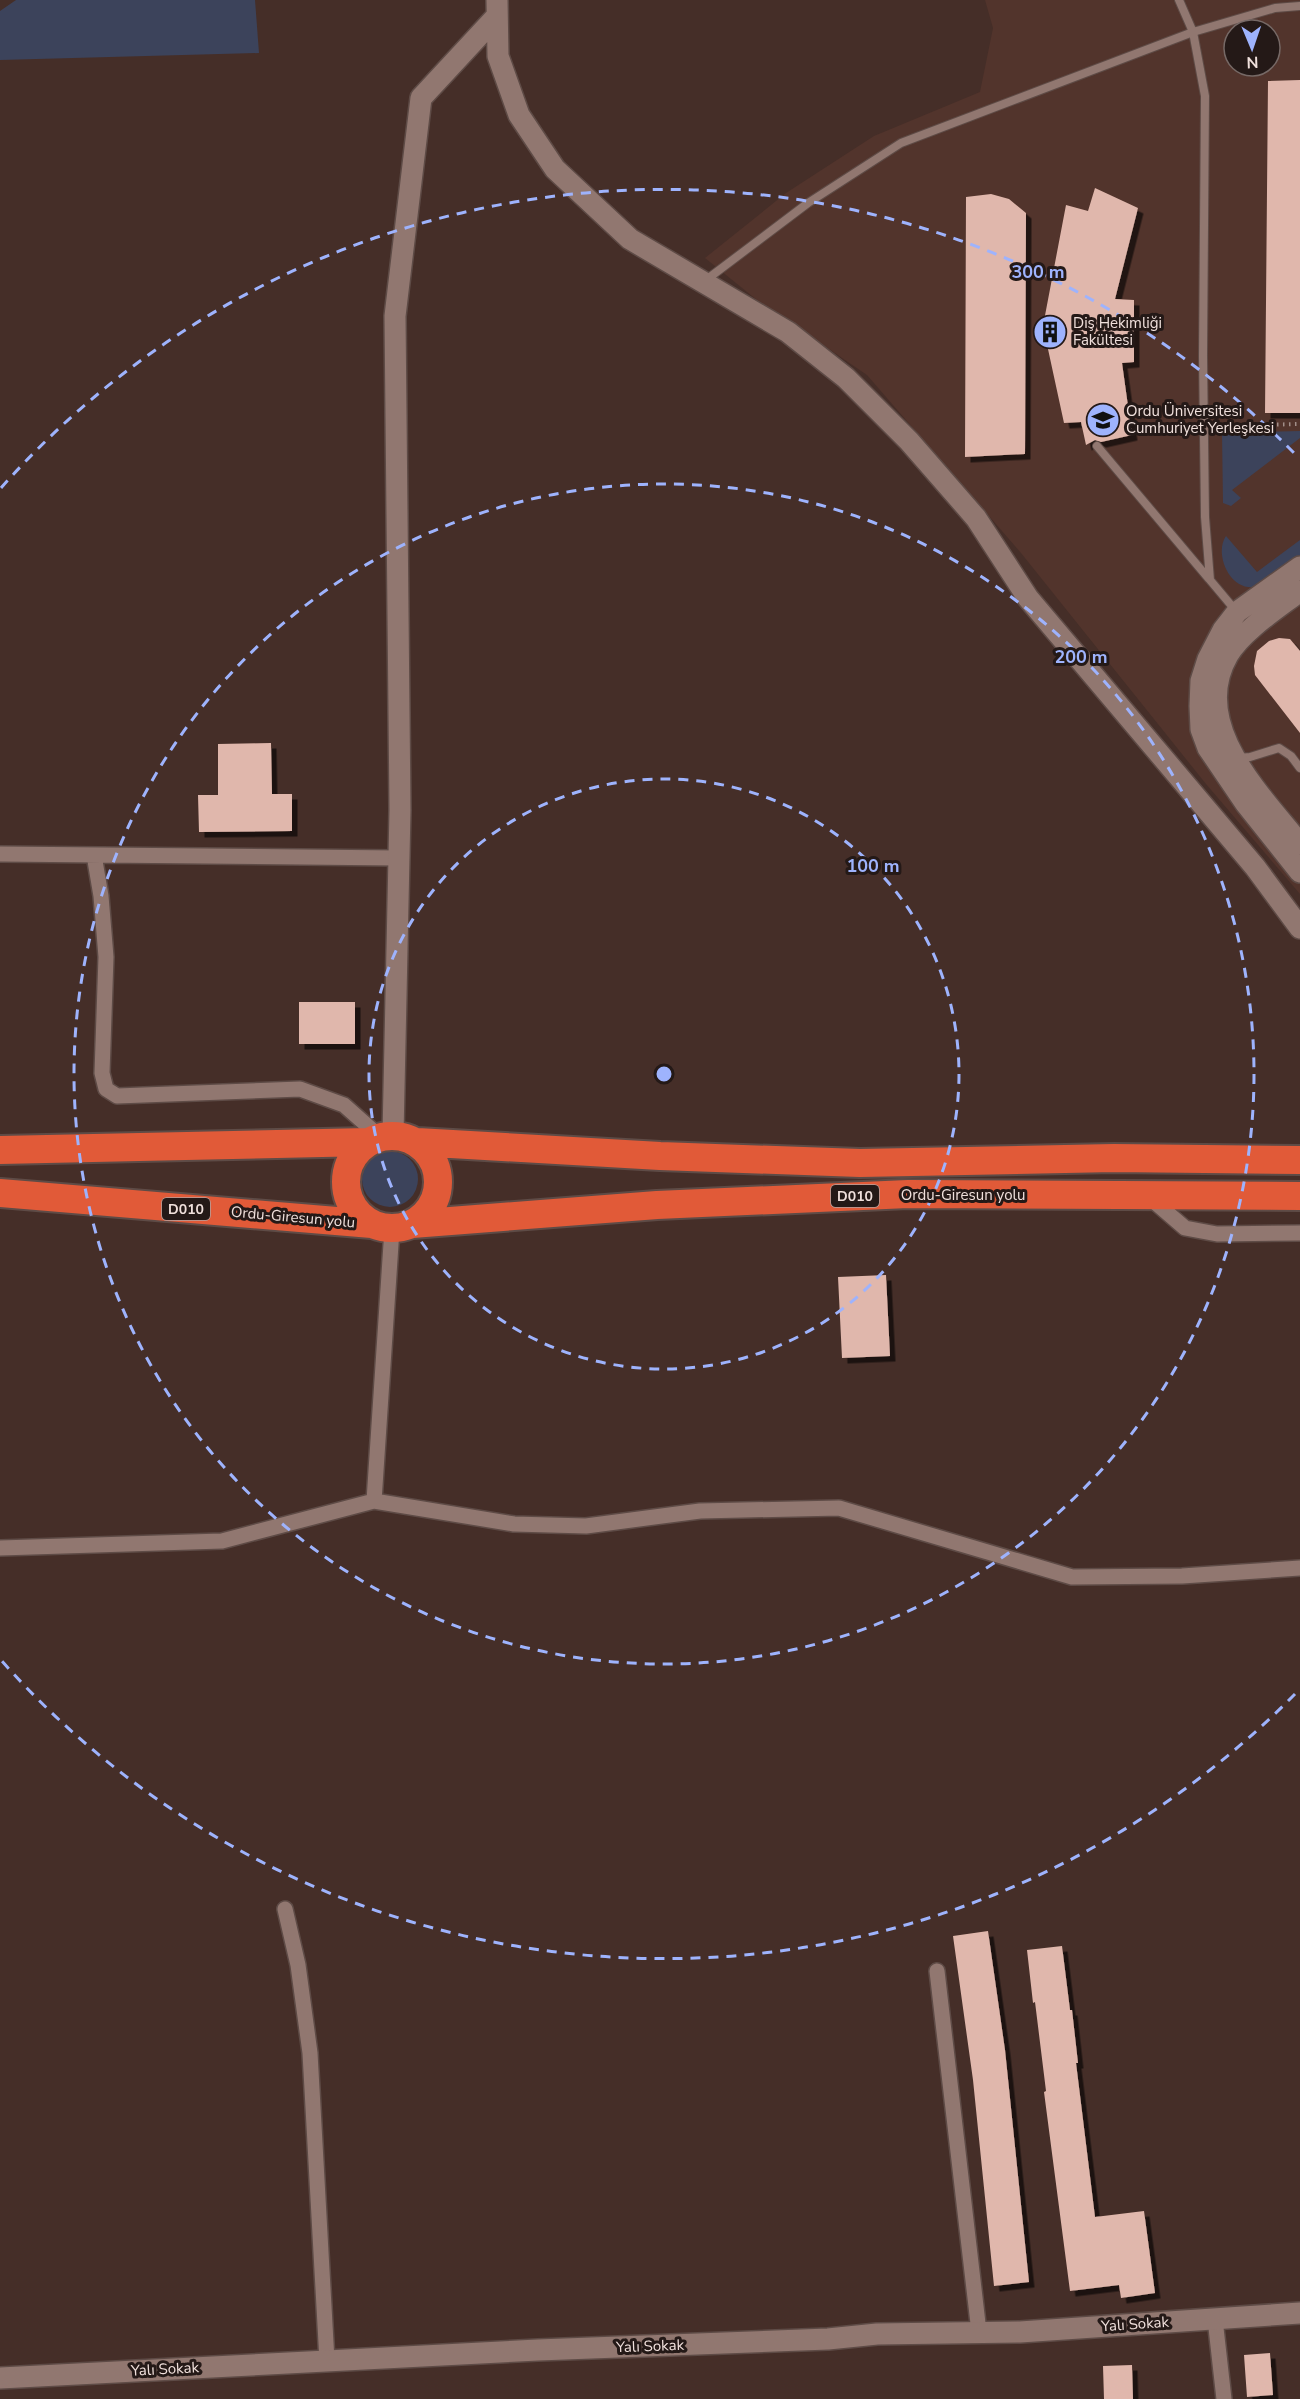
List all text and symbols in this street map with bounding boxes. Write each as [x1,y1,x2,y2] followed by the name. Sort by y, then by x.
[1222,18,1282,78] north arrow
[1246,51,1259,73] text: N
[1011,260,1065,284] text: 300 m
[1073,313,1162,350] place label: Diş Hekimliği Fakültesi
[1032,314,1068,350] building icon: Diş Hekimliği Fakültesi
[1126,401,1274,438] place label: Ordu Üniversitesi Cumhuriyet Yerleşkesi
[1085,402,1121,438] school or university icon: Ordu Üniversitesi Cumhuriyet Yerleşkesi
[1054,645,1108,669] text: 200 m
[846,854,900,878] text: 100 m
[654,1064,674,1084] centre of rings
[831,1185,879,1207] road number: D010
[901,1185,1025,1205] street label: Ordu-Giresun yolu
[162,1198,210,1220] road number: D010
[230,1202,356,1232] street label: Ordu-Giresun yolu
[1099,2312,1170,2336] street label: Yalı Sokak
[615,2335,685,2357] street label: Yalı Sokak
[130,2357,200,2381] street label: Yalı Sokak

